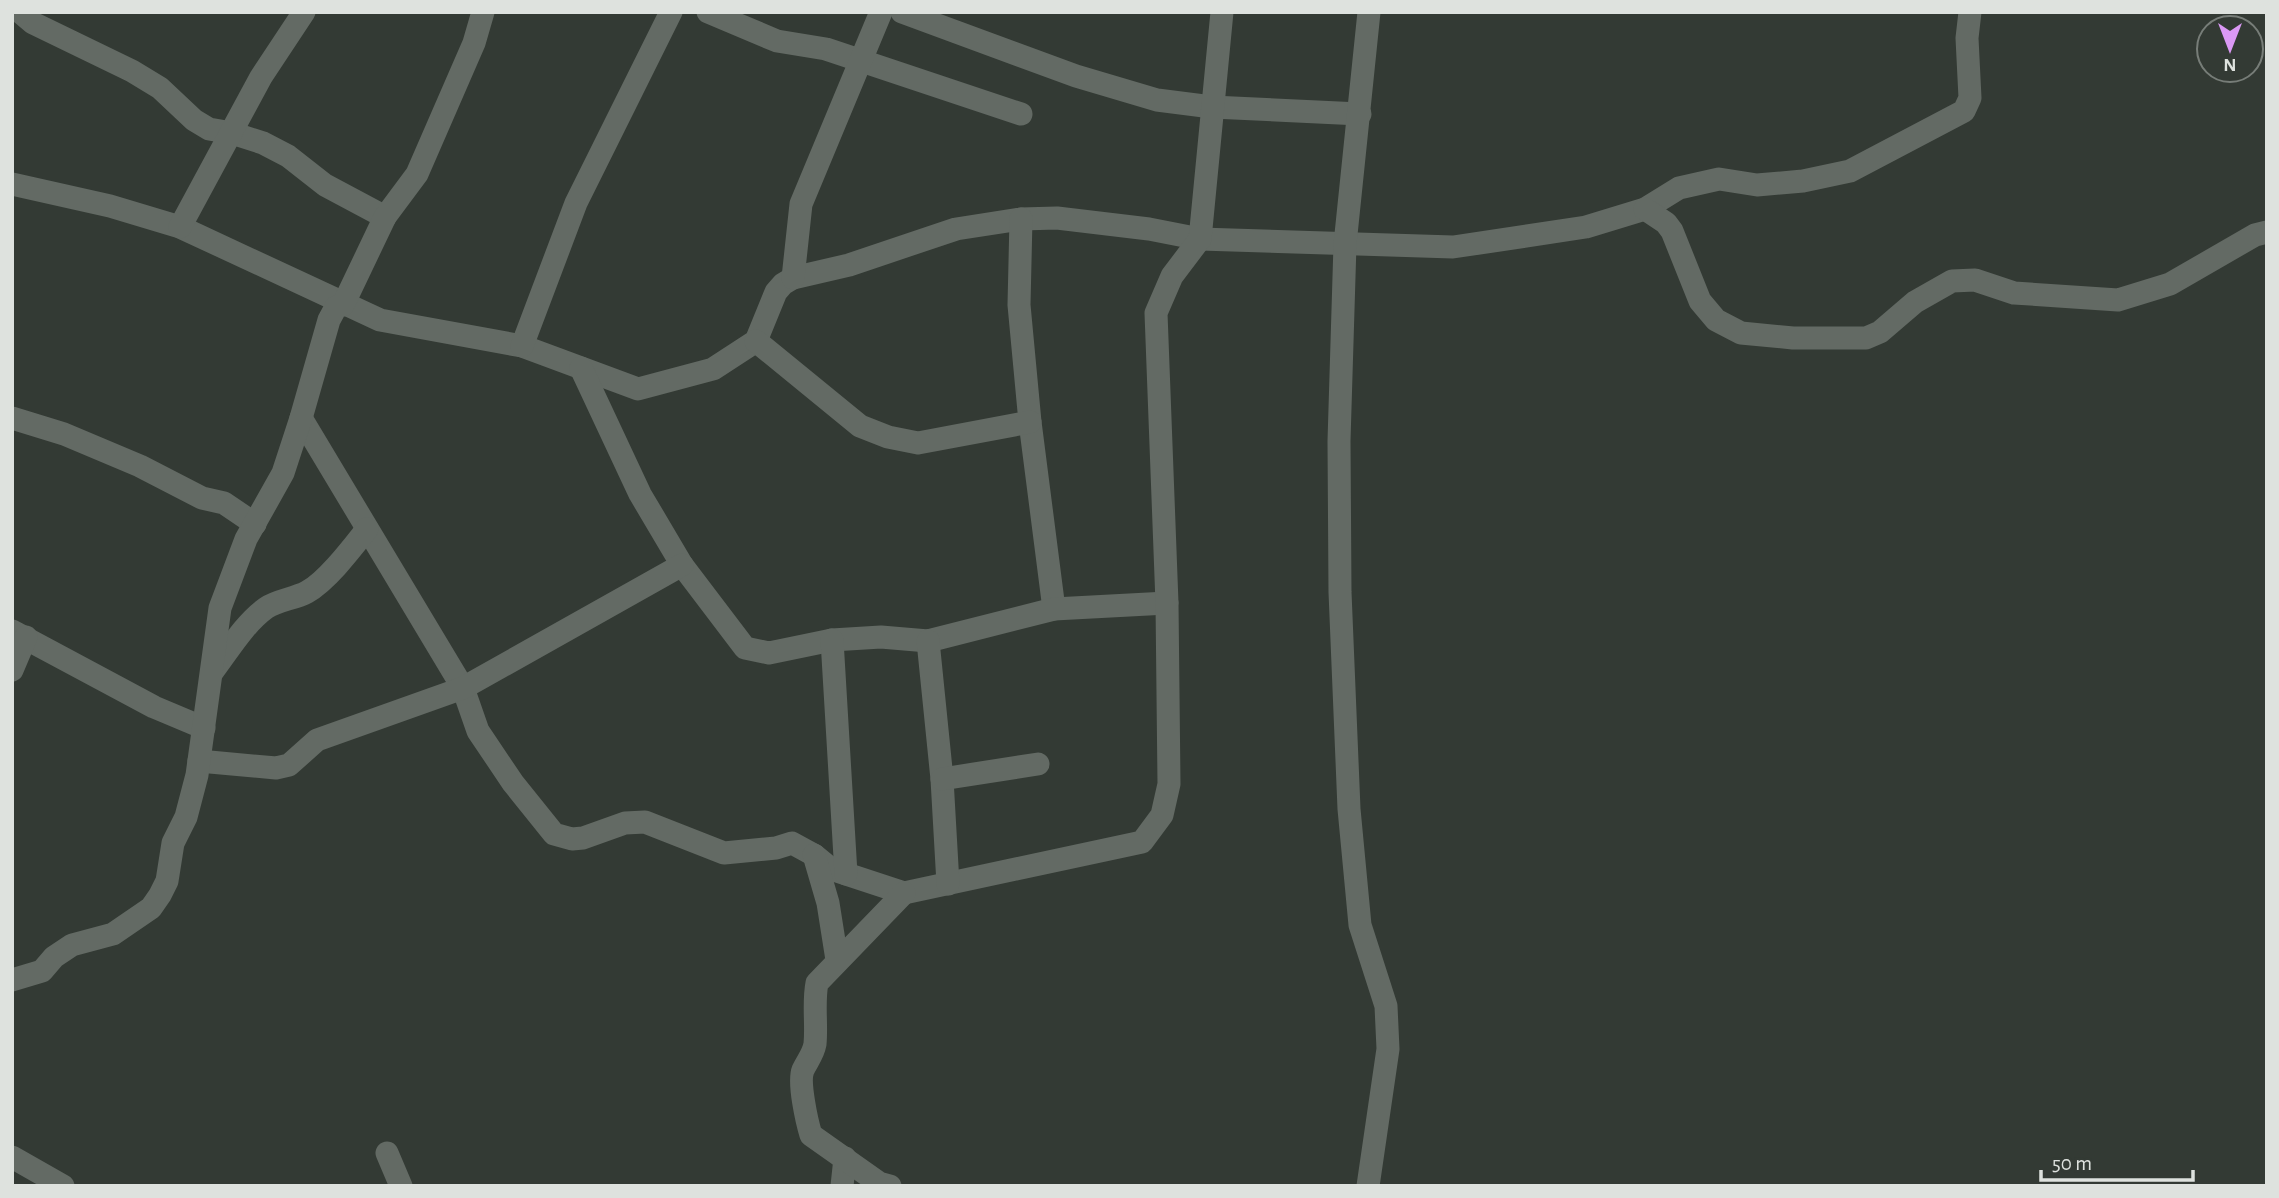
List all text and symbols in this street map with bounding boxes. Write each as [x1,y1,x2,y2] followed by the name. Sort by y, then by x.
[2195,14,2265,84] north arrow
[2223,55,2237,74] text: N
[2041,1138,2193,1182] scale bar
[2052,1153,2092,1174] text: 50 m

